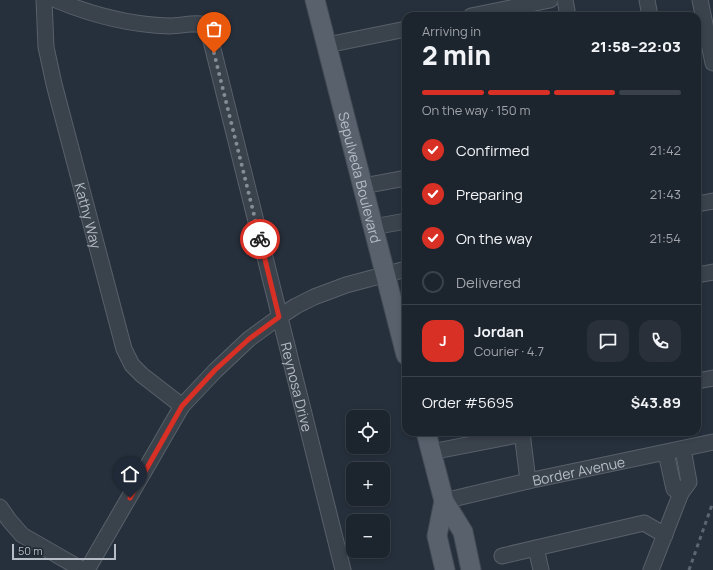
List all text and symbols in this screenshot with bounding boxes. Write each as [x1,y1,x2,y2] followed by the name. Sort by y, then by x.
[197,12,231,53] pin
[203,18,225,40] icon: bag
[422,22,481,40] text: Arriving in
[591,36,681,57] text: 21:58–22:03
[422,37,491,73] text: 2 min
[422,101,530,119] text: On the way · 150 m
[335,110,386,245] street label: Sepulveda Boulevard
[422,139,444,161] icon: check
[456,140,529,161] text: Confirmed
[650,141,681,159] text: 21:42
[71,181,107,251] street label: Kathy Way
[422,183,444,205] icon: check
[456,184,523,205] text: Preparing
[650,185,681,203] text: 21:43
[240,219,280,259] courier
[422,227,444,249] icon: check
[249,228,271,250] icon: bike
[456,228,532,249] text: On the way
[649,229,681,247] text: 21:54
[456,272,521,293] text: Delivered
[587,320,629,362] button: chat
[639,320,681,362] button: phone
[474,321,524,342] text: Jordan
[439,330,447,351] text: J
[277,340,318,433] street label: Reynosa Drive
[474,342,544,360] text: Courier · 4.7
[422,392,514,413] text: Order #5695
[631,392,681,413] text: $43.89
[346,410,390,558] map controls
[346,410,390,454] button: locate
[531,451,627,489] street label: Border Avenue
[113,457,147,498] pin
[346,462,390,506] button: +
[119,463,141,485] icon: home
[346,514,390,558] button: −
[12,542,116,561] scale bar
[18,543,43,558] text: 50 m

